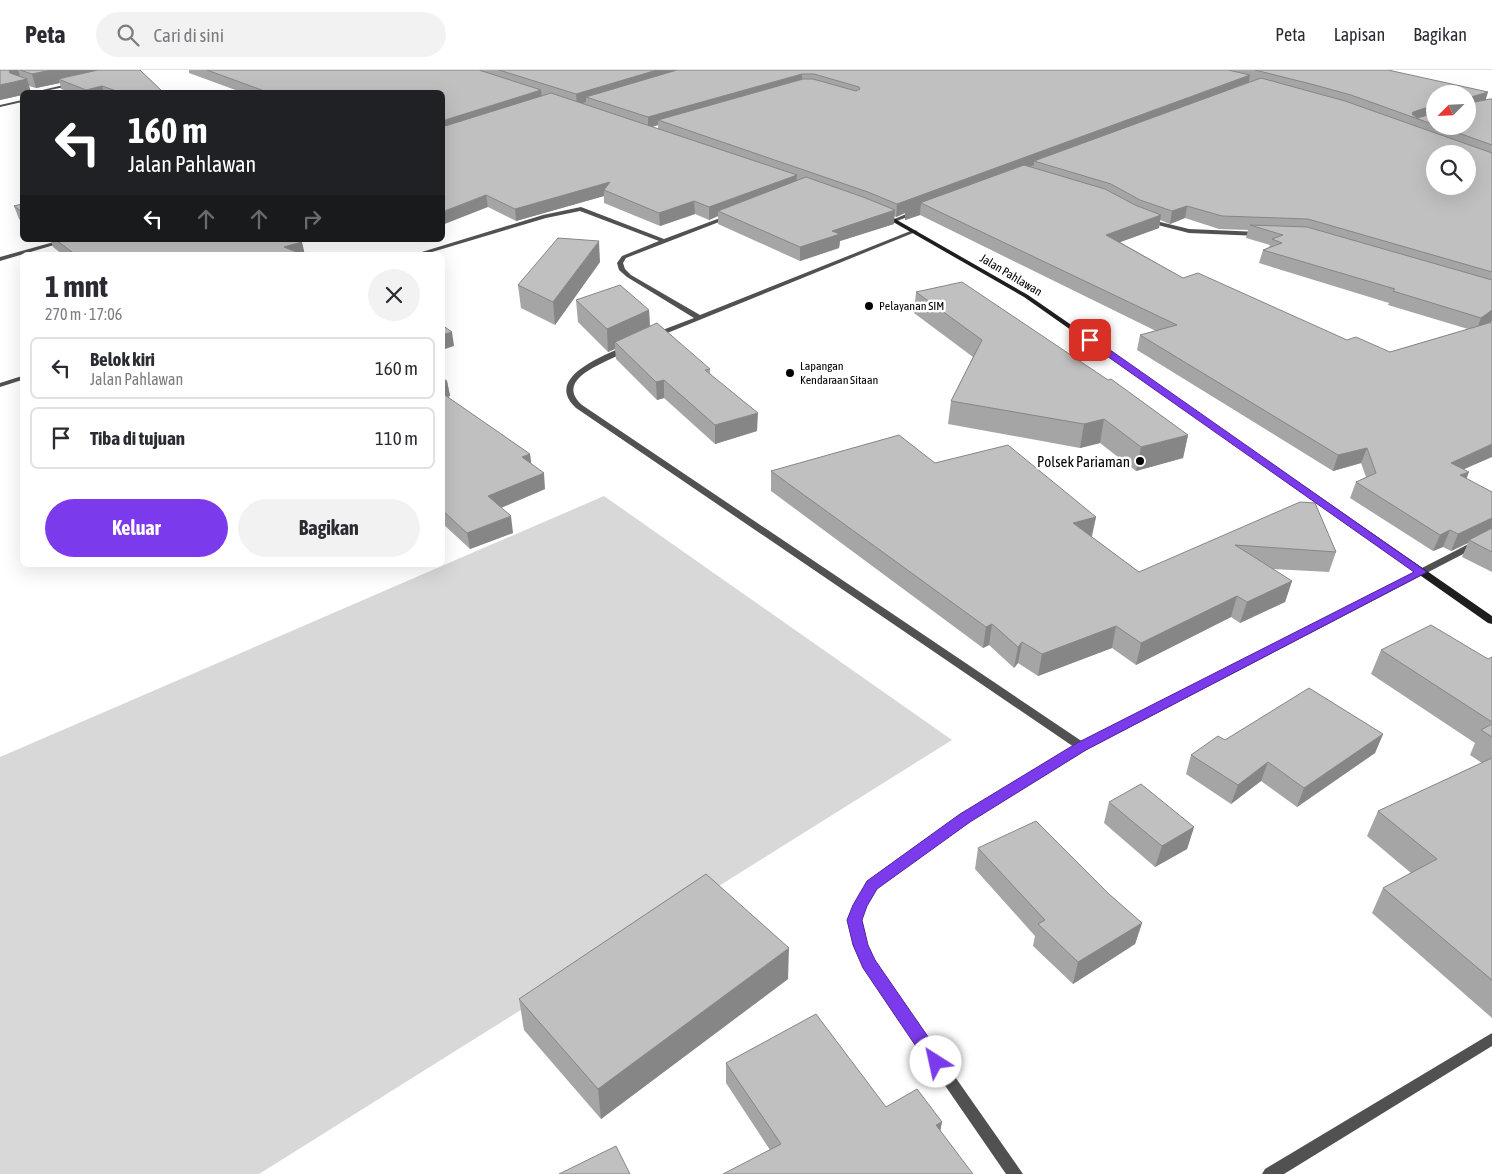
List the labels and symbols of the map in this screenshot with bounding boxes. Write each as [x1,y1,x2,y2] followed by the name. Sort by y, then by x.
[1426,85,1476,135] north arrow
[977,251,1045,299] street label: Jalan Pahlawan
[879,299,944,313] place label: Pelayanan SIM
[863,300,875,312] marker: Pelayanan SIM
[1069,319,1111,361] pin
[800,359,878,387] place label: Lapangan Kendaraan Sitaan
[784,367,796,379] marker: Lapangan Kendaraan Sitaan
[1037,453,1130,470] place label: Polsek Pariaman
[1134,455,1146,467] marker: Polsek Pariaman
[909,1035,961,1087] position arrow

